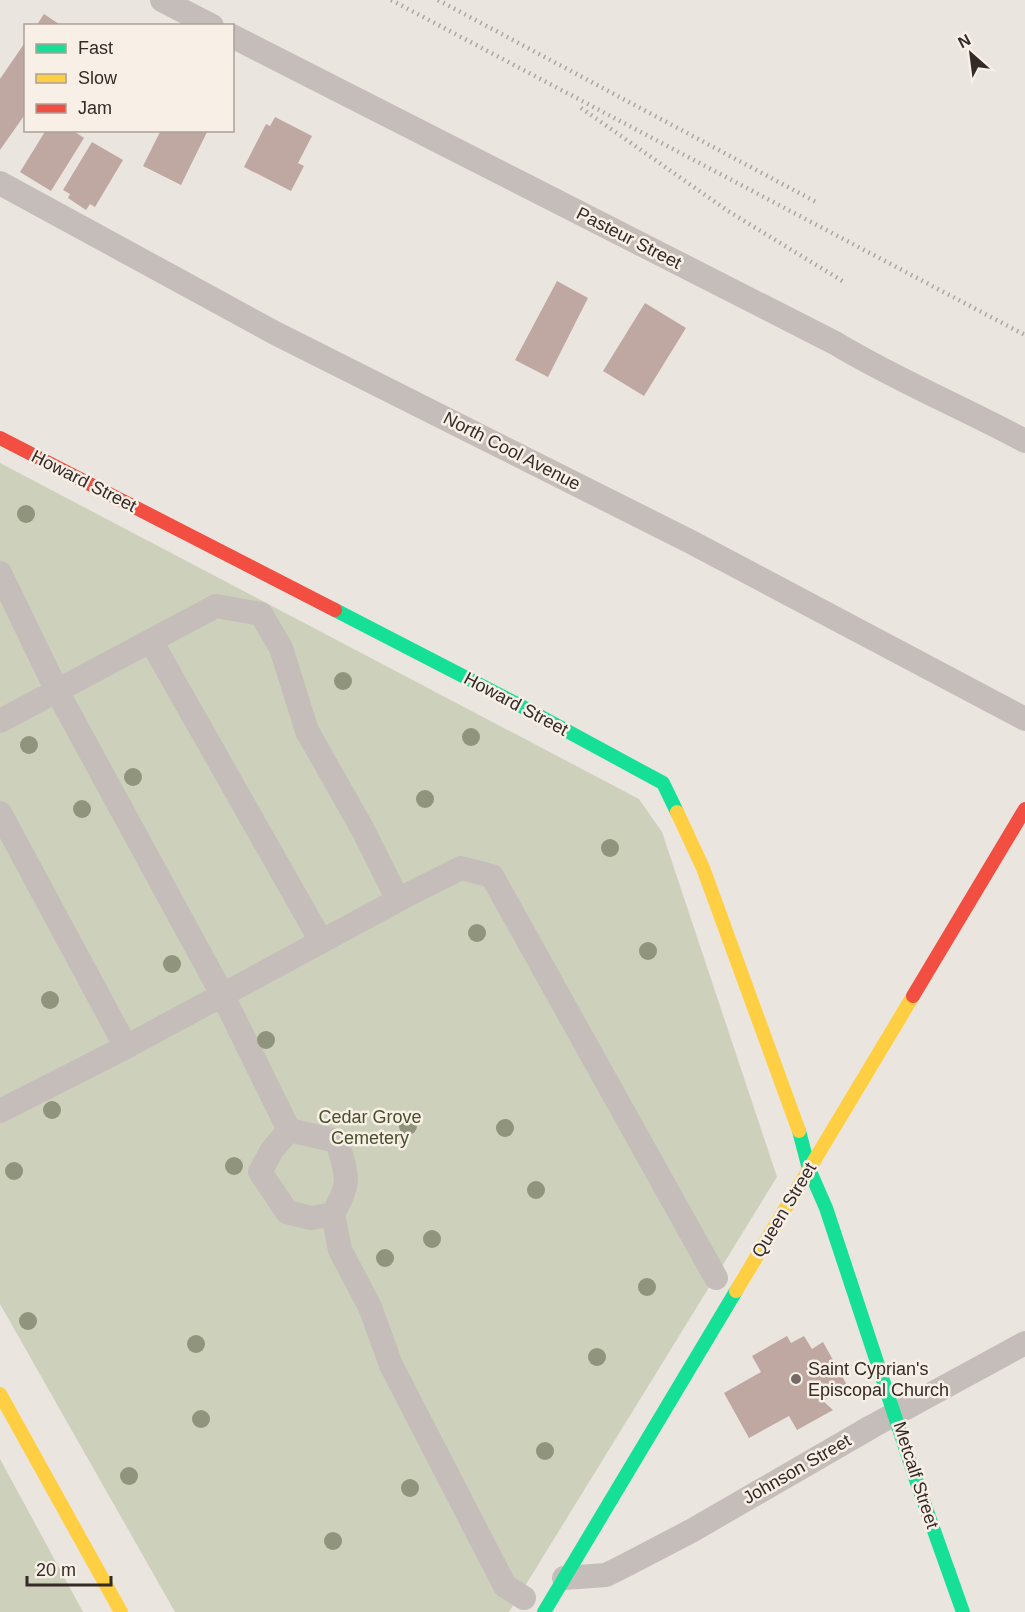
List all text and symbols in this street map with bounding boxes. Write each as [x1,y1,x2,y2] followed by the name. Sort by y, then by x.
[24,24,234,132] legend
[941,24,1001,84] north arrow
[955,31,973,51] text: N
[78,38,113,58] text: Fast
[78,68,118,88] text: Slow
[78,98,112,118] text: Jam
[573,203,685,273] street label: Pasteur Street
[440,408,584,494] street label: North Cool Avenue
[28,446,140,516] street label: Howard Street
[461,668,571,740] street label: Howard Street
[318,1107,422,1148] park label: Cedar Grove Cemetery
[748,1159,820,1261] street label: Queen Street
[808,1359,949,1400] place label: Saint Cyprian's Episcopal Church
[789,1372,803,1386] marker: Saint Cyprian's Episcopal Church
[889,1419,943,1531] street label: Metcalf Street
[740,1430,854,1508] street label: Johnson Street
[27,1549,111,1587] scale bar
[36,1560,76,1580] text: 20 m

